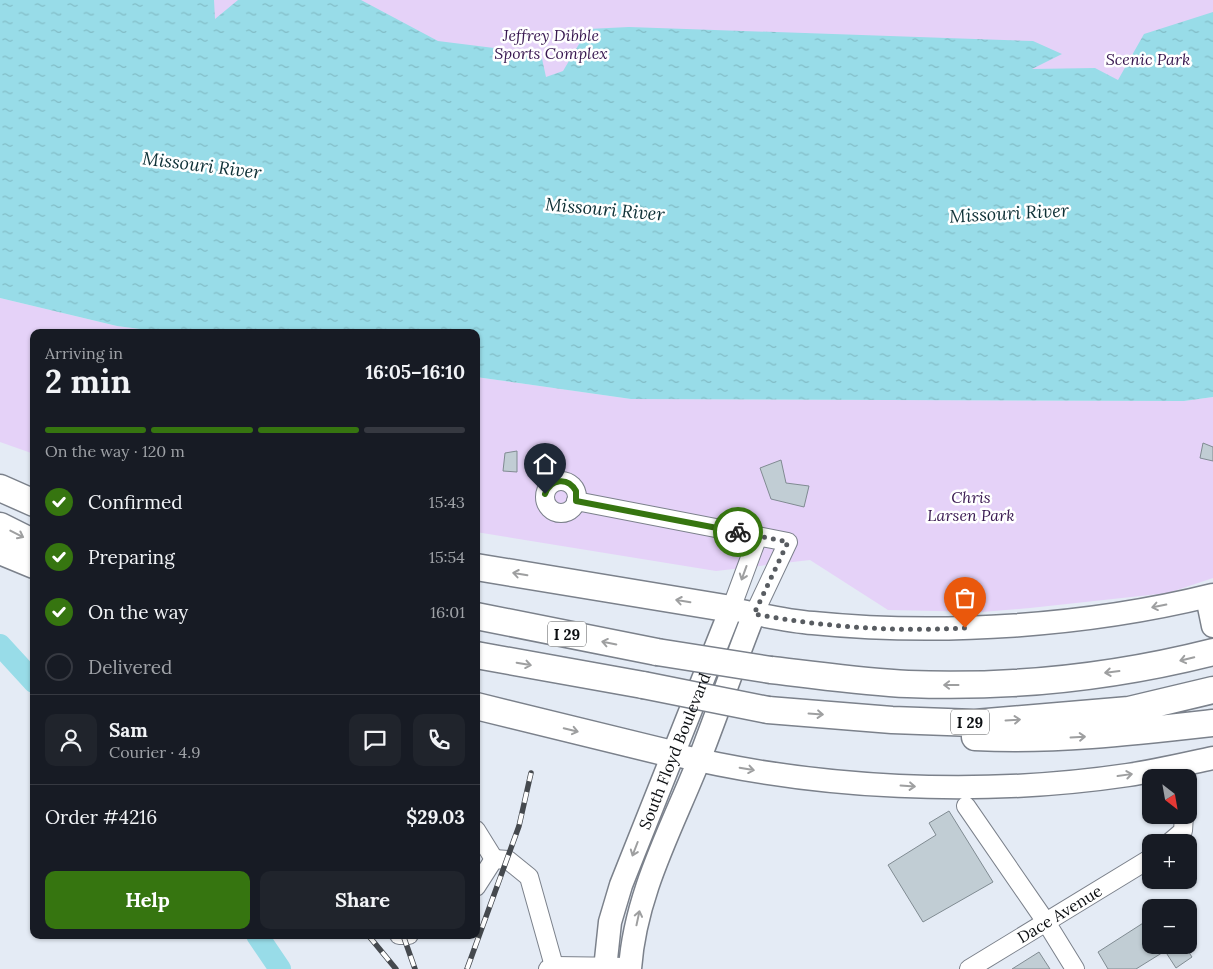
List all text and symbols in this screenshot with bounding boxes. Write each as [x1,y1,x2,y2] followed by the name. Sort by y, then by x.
[494,25,608,63] park label: Jeffrey Dibble Sports Complex
[1106,49,1190,69] park label: Scenic Park
[141,146,264,184] water label: Missouri River
[544,192,666,226] water label: Missouri River
[949,198,1070,228] water label: Missouri River
[45,343,123,363] text: Arriving in
[365,360,465,384] text: 16:05–16:10
[45,361,131,402] text: 2 min
[45,441,185,461] text: On the way · 120 m
[524,443,566,494] pin
[531,450,559,478] icon: home
[927,487,1015,525] park label: Chris Larsen Park
[45,488,73,516] icon: check
[88,490,183,514] text: Confirmed
[429,492,465,512] text: 15:43
[713,507,763,557] courier
[724,518,752,546] icon: bike
[9,530,24,539] one-way arrow
[45,543,73,571] icon: check
[88,545,175,569] text: Preparing
[429,547,465,567] text: 15:54
[739,564,748,580] one-way arrow
[512,569,528,579] one-way arrow
[944,577,986,628] pin
[951,584,979,612] icon: bag
[675,596,691,606] one-way arrow
[45,598,73,626] icon: check
[88,600,188,624] text: On the way
[430,602,465,622] text: 16:01
[1151,602,1167,611] one-way arrow
[548,622,586,646] road number: I 29
[602,637,618,647] one-way arrow
[88,655,172,679] text: Delivered
[1179,655,1195,664] one-way arrow
[516,659,532,669] one-way arrow
[1105,667,1121,677] one-way arrow
[634,669,715,832] street label: South Floyd Boulevard
[943,680,959,690] one-way arrow
[808,709,824,719] one-way arrow
[951,710,989,734] road number: I 29
[45,714,97,766] button: person
[349,714,401,766] button: chat
[413,714,465,766] button: phone
[1005,716,1021,725] one-way arrow
[109,718,148,742] text: Sam
[562,726,578,735] one-way arrow
[1069,732,1085,741] one-way arrow
[109,742,200,762] text: Courier · 4.9
[739,764,755,774] one-way arrow
[1142,769,1198,824] north arrow
[1142,769,1197,954] map controls
[1117,770,1133,780] one-way arrow
[900,782,916,791] one-way arrow
[45,805,157,829] text: Order #4216
[406,805,465,829] text: $29.03
[1142,834,1197,889] button: +
[630,841,639,856] one-way arrow
[45,871,250,929] button: Help
[260,871,465,929] button: Share
[1013,880,1106,947] street label: Dace Avenue
[1142,899,1197,954] button: −
[634,911,643,927] one-way arrow

